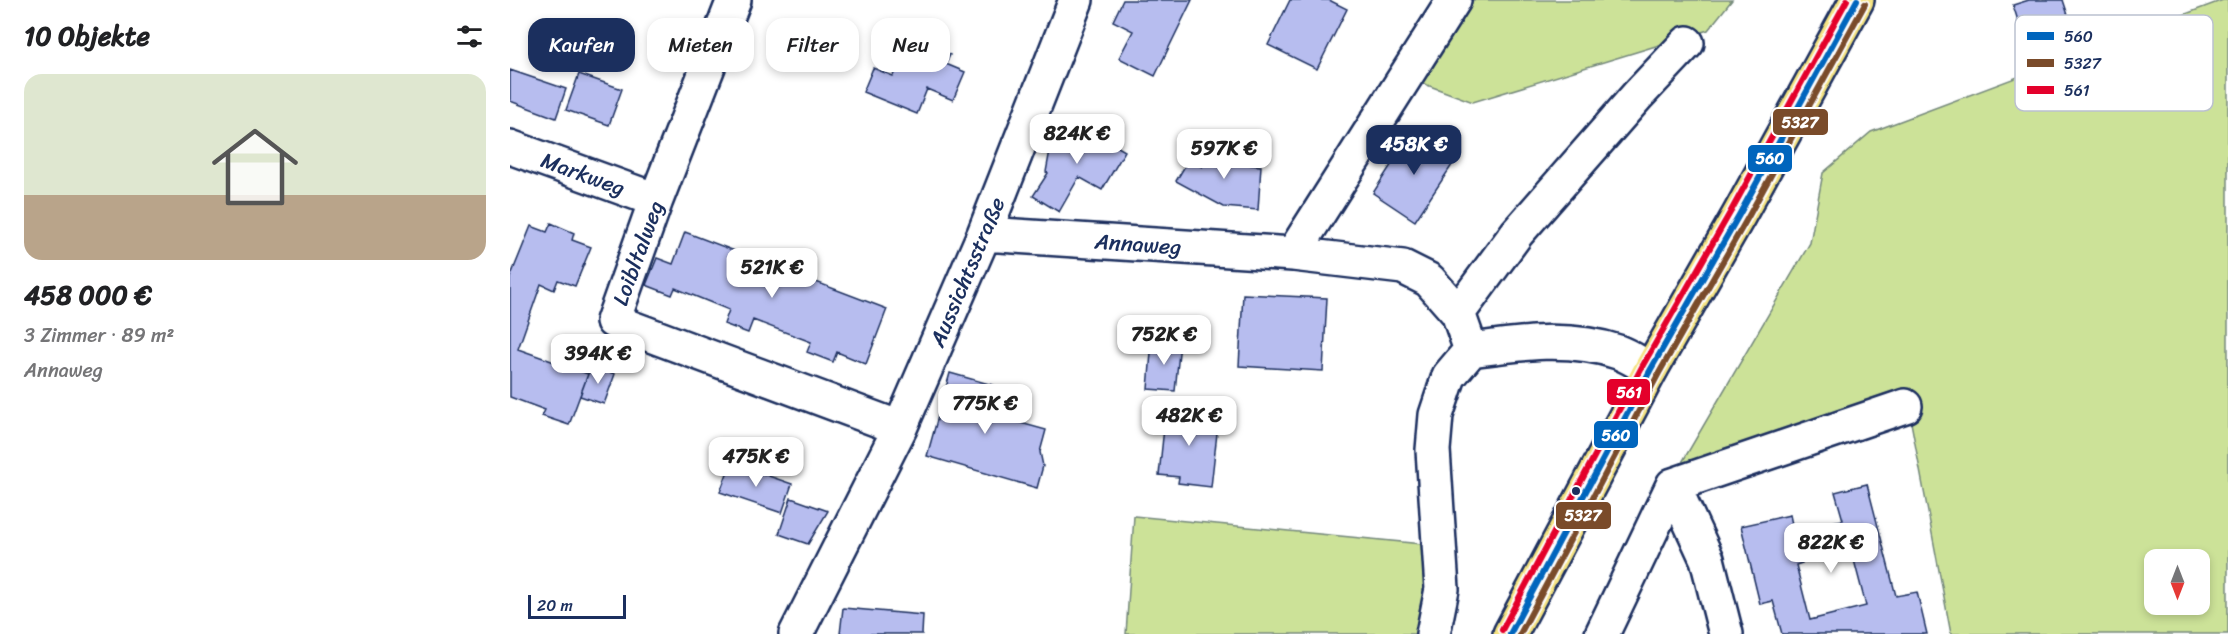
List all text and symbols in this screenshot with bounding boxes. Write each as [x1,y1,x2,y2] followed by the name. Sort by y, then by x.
[24,13,150,59] text: 10 Objekte
[2015,15,2213,111] legend
[528,18,635,72] chip: Kaufen
[647,18,754,72] chip: Mieten
[766,18,859,72] chip: Filter
[871,18,950,72] chip: Neu
[453,20,486,53] icon: filters
[2064,22,2093,51] text: 560
[2064,49,2102,78] text: 5327
[2064,76,2090,105] text: 561
[1772,108,1829,136] line badge: 5327
[1782,108,1820,137] text: 5327
[201,113,309,221] icon: home
[1028,114,1126,165] pin: 824K €
[1044,116,1110,151] text: 824K €
[1365,125,1463,176] pin: 458K €
[1380,127,1448,162] text: 458K €
[1175,129,1273,180] pin: 597K €
[1191,131,1257,166] text: 597K €
[535,141,631,207] street label: Markweg
[1747,144,1793,173] line badge: 560
[1756,144,1784,173] text: 560
[917,191,1016,354] street label: Aussichtsstraße
[601,195,675,311] street label: Loibltalweg
[1092,221,1183,266] street label: Annaweg
[723,248,821,299] pin: 521K €
[741,250,803,285] text: 521K €
[24,272,152,318] text: 458 000 €
[1115,315,1213,366] pin: 752K €
[1131,317,1197,352] text: 752K €
[24,318,174,353] text: 3 Zimmer · 89 m²
[549,334,647,385] pin: 394K €
[565,336,631,371] text: 394K €
[24,353,103,388] text: Annaweg
[1606,378,1651,406] line badge: 561
[1616,378,1642,407] text: 561
[936,384,1034,435] pin: 775K €
[952,386,1018,421] text: 775K €
[1140,396,1238,447] pin: 482K €
[1156,398,1222,433] text: 482K €
[1593,420,1639,449] line badge: 560
[1602,421,1630,450] text: 560
[707,437,805,488] pin: 475K €
[723,439,789,474] text: 475K €
[1570,485,1582,497] unlabelled marker
[1555,501,1612,530] line badge: 5327
[1565,501,1603,530] text: 5327
[1782,523,1880,574] pin: 822K €
[1798,525,1864,560] text: 822K €
[2144,549,2210,615] north arrow
[2144,549,2210,615] map controls
[537,591,573,620] text: 20 m
[528,592,626,620] scale bar

